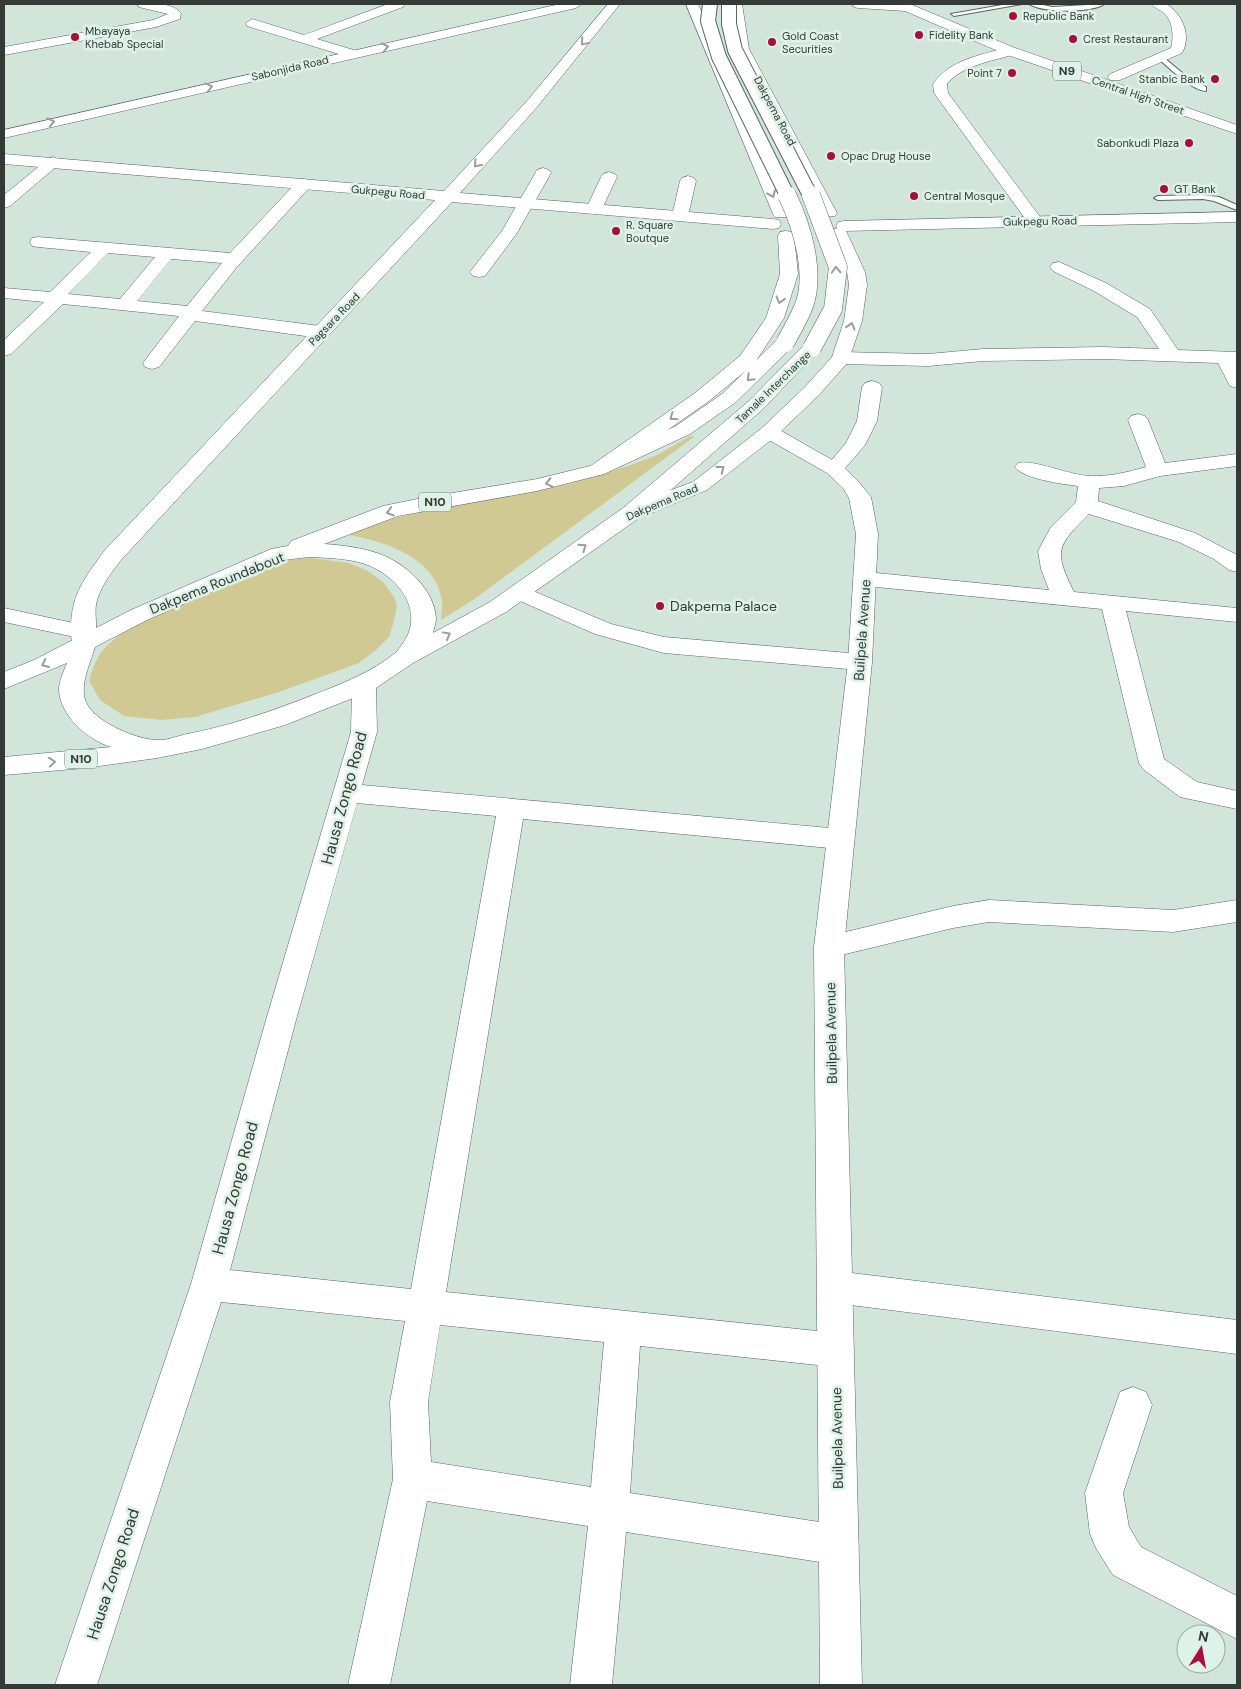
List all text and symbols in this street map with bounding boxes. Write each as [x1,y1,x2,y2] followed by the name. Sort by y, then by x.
[1023,9,1095,23] place label: Republic Bank
[1007,10,1019,22] marker: Republic Bank
[85,24,164,51] place label: Mbayaya Khebab Special
[929,28,994,42] place label: Fidelity Bank
[782,29,839,56] place label: Gold Coast Securities
[913,29,925,41] marker: Fidelity Bank
[69,31,81,43] marker: Mbayaya Khebab Special
[1083,32,1169,46] place label: Crest Restaurant
[1067,33,1079,45] marker: Crest Restaurant
[582,36,590,45] one-way arrow
[766,36,778,48] marker: Gold Coast Securities
[381,42,390,53] one-way arrow
[250,52,330,84] street label: Sabonjida Road
[1053,61,1081,80] road number: N9
[967,66,1002,80] place label: Point 7
[1006,67,1018,79] marker: Point 7
[1139,72,1205,86] place label: Stanbic Bank
[1090,73,1186,117] street label: Central High Street
[1209,73,1221,85] marker: Stanbic Bank
[751,74,799,148] street label: Dakpema Road
[205,82,214,92] one-way arrow
[47,117,55,128] one-way arrow
[1097,136,1179,150] place label: Sabonkudi Plaza
[1183,137,1195,149] marker: Sabonkudi Plaza
[841,149,931,163] place label: Opac Drug House
[825,150,837,162] marker: Opac Drug House
[474,159,483,168] one-way arrow
[350,182,426,202] street label: Gukpegu Road
[1174,182,1216,196] place label: GT Bank
[1158,183,1170,195] marker: GT Bank
[766,189,776,198] one-way arrow
[924,189,1005,203] place label: Central Mosque
[908,190,920,202] marker: Central Mosque
[1003,213,1077,229] street label: Gukpegu Road
[626,218,673,245] place label: R. Square Boutque
[610,225,622,237] marker: R. Square Boutque
[831,265,842,273] one-way arrow
[305,289,363,348] street label: Pagsara Road
[776,296,786,304] one-way arrow
[846,322,856,330] one-way arrow
[733,348,813,426] street label: Tamale Interchange
[747,372,756,381] one-way arrow
[669,411,679,420] one-way arrow
[716,466,725,475] one-way arrow
[545,477,554,488] one-way arrow
[624,481,700,523] street label: Dakpema Road
[419,492,451,512] road number: N10
[386,506,394,516] one-way arrow
[577,544,587,553] one-way arrow
[147,548,287,618] street label: Dakpema Roundabout
[849,579,875,681] street label: Builpela Avenue
[670,597,777,615] place label: Dakpema Palace
[654,600,666,612] marker: Dakpema Palace
[442,632,451,642] one-way arrow
[41,658,50,669] one-way arrow
[316,729,372,867] street label: Hausa Zongo Road
[65,750,97,769] road number: N10
[49,757,57,768] one-way arrow
[821,982,841,1084] street label: Builpela Avenue
[207,1119,263,1257] street label: Hausa Zongo Road
[827,1387,847,1489] street label: Builpela Avenue
[82,1506,144,1642] street label: Hausa Zongo Road
[1176,1624,1226,1674] north arrow
[1197,1626,1210,1646] text: N

